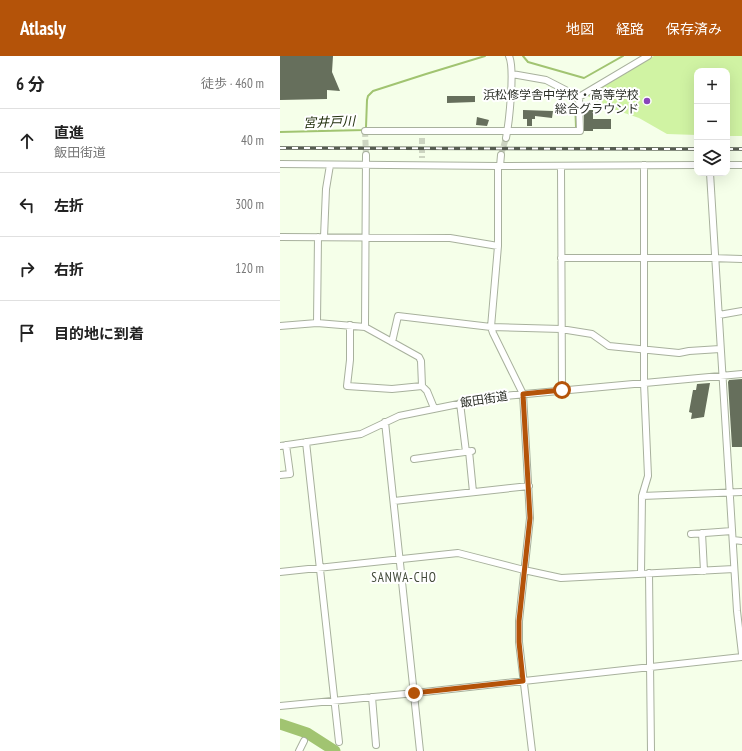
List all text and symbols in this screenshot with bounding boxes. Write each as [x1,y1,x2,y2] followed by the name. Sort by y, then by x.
[20,16,66,40] text: Atlasly
[566,20,594,38] text: 地図
[616,20,644,38] text: 経路
[666,20,722,38] text: 保存済み
[694,68,730,176] map controls
[694,68,730,104] button: +
[16,73,45,95] text: 6 分
[201,75,264,92] text: 徒歩 · 460 m
[483,87,639,116] place label: 浜松修学舎中学校・高等学校 総合グラウンド
[642,96,652,106] marker: 浜松修学舎中学校・高等学校 総合グラウンド
[694,104,730,140] button: −
[303,113,357,131] water label: 宮井戸川
[54,123,84,142] text: 直進
[16,130,38,152] icon: ahead
[241,132,264,149] text: 40 m
[694,140,730,176] button: layers
[54,144,106,161] text: 飯田街道
[16,194,38,216] icon: left
[54,196,84,215] text: 左折
[235,196,264,213] text: 300 m
[16,258,38,280] icon: right
[54,260,84,279] text: 右折
[235,260,264,277] text: 120 m
[16,322,38,344] icon: arrive
[54,324,144,343] text: 目的地に到着
[553,381,571,399] route start
[459,388,509,410] street label: 飯田街道
[371,569,437,586] district label: SANWA-CHO
[405,684,423,702] route end

